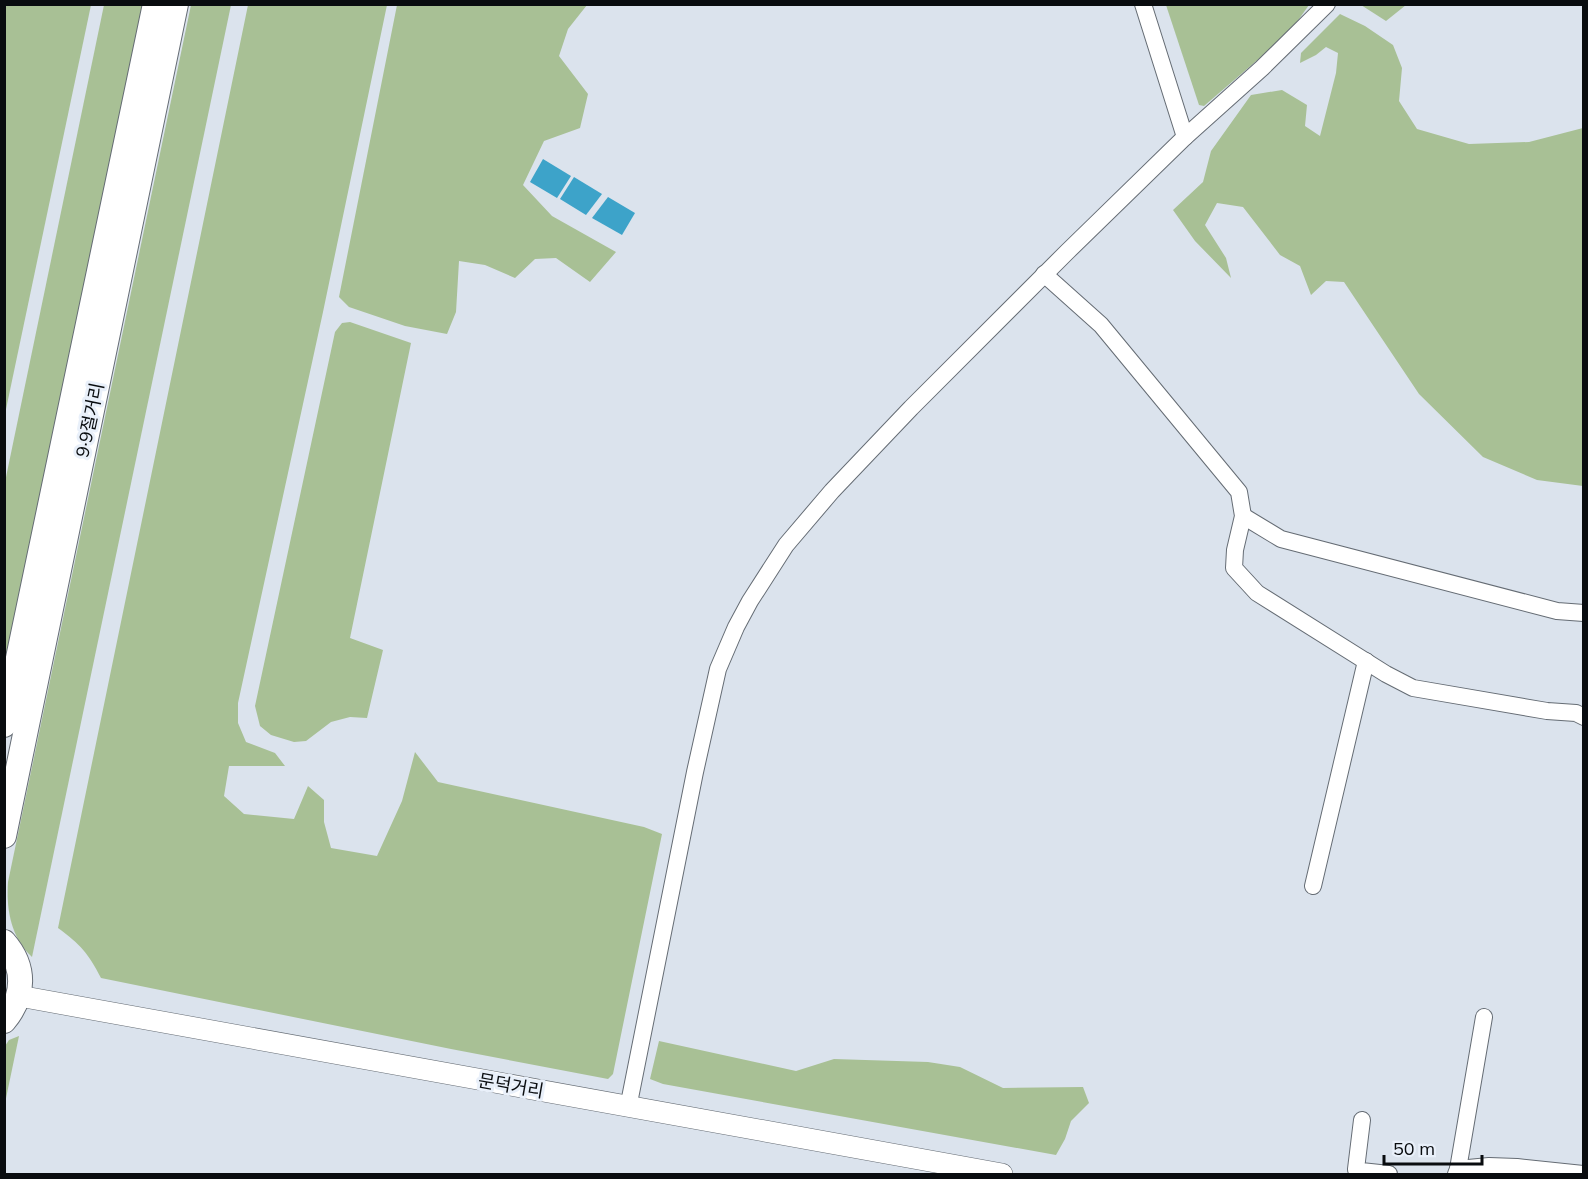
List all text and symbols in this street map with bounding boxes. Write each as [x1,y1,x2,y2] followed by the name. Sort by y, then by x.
[70,381,109,459] street label: 9·9절거리
[476,1068,546,1103] street label: 문덕거리
[1384,1128,1482,1166] scale bar
[1393,1137,1435,1160] text: 50 m

